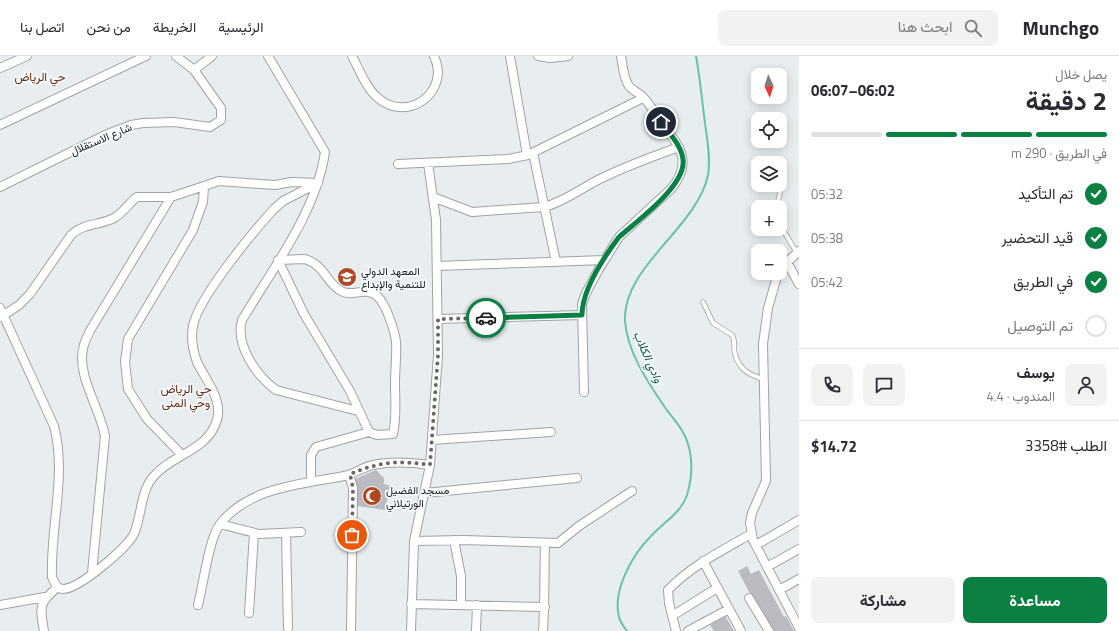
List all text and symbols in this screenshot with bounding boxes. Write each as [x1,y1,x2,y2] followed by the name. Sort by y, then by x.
[718,10,998,46] search box
[1022,13,1099,42] text: Munchgo
[898,15,952,38] text: ابحث هنا
[20,16,65,37] text: اتصل بنا
[87,16,131,37] text: من نحن
[153,16,196,37] text: الخريطة
[218,16,263,37] text: الرئيسية
[962,17,984,39] icon: search
[1055,64,1107,84] text: يصل خلال
[14,67,66,87] district label: حي الرياض
[751,68,787,104] north arrow
[751,68,787,280] map controls
[811,79,895,102] text: 06:02–06:07
[1025,81,1107,120] text: 2 دقيقة
[644,105,678,139] pin
[650,111,672,133] icon: home
[751,112,787,148] button: locate
[68,119,135,159] street label: شارع الاستقلال
[1011,143,1107,163] text: في الطريق · 290 m
[751,156,787,192] button: layers
[1018,182,1073,205] text: تم التأكيد
[1085,183,1107,205] icon: check
[811,184,843,204] text: 05:32
[751,200,787,236] button: +
[1001,226,1073,249] text: قيد التحضير
[1085,227,1107,249] icon: check
[811,228,843,248] text: 05:38
[751,244,787,280] button: −
[361,263,426,292] place label: المعهد الدولي للتنمية والإبداع
[336,266,358,288] school or university icon: المعهد الدولي للتنمية والإبداع
[1013,270,1073,293] text: في الطريق
[1085,271,1107,293] icon: check
[811,272,843,292] text: 05:42
[466,298,506,338] courier
[475,307,497,329] icon: car
[1007,314,1073,337] text: تم التوصيل
[628,328,669,387] water label: وادي الكلاب
[1017,361,1055,384] text: يوسف
[811,364,853,406] button: phone
[863,364,905,406] button: chat
[1065,364,1107,406] button: person
[160,379,212,413] district label: حي الرياض وحي المنى
[986,386,1055,406] text: المندوب · 4.4
[1025,434,1107,457] text: الطلب #3358
[811,435,857,458] text: $14.72
[386,482,449,513] place label: مسجد الفضيل الورتيلاني
[361,485,383,507] mosque icon: مسجد الفضيل الورتيلاني
[335,518,369,552] pin
[341,524,363,546] icon: bag
[811,577,955,623] button: مشاركة
[963,577,1107,623] button: مساعدة

